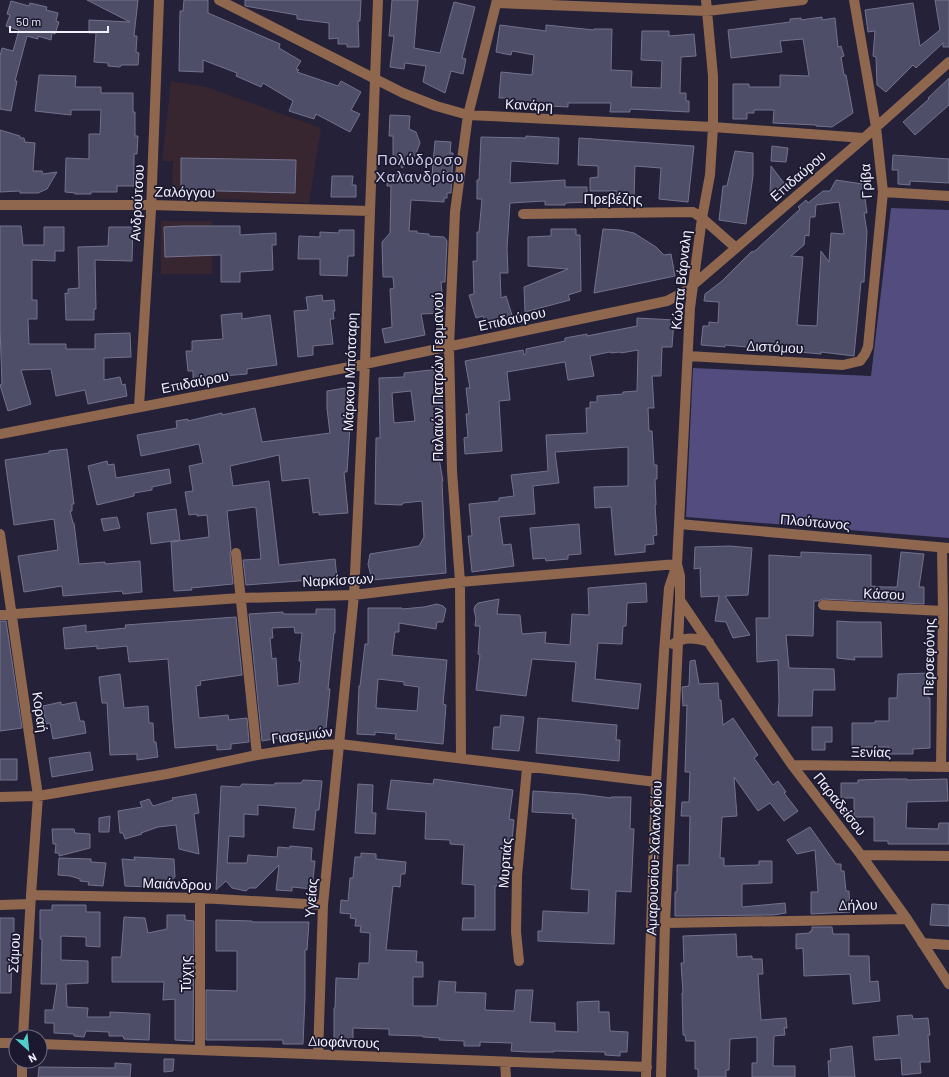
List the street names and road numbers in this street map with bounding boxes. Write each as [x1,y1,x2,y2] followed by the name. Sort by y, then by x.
[505,95,553,114] street label: Κανάρη
[766,147,829,204] street label: Επιδαύρου
[856,163,875,199] street label: Γρίβα
[126,164,147,242] street label: Ανδρούτσου
[155,182,215,201] street label: Ζαλόγγου
[583,190,643,207] street label: Πρεβέζης
[667,229,694,331] street label: Κώστα Βάρναλη
[429,292,446,462] street label: Παλαιών Πατρών Γερμανού
[477,303,547,334] street label: Επιδαύρου
[339,312,360,432] street label: Μάρκου Μπότσαρη
[746,337,804,356] street label: Διστόμου
[160,367,230,396] street label: Επιδαύρου
[779,510,851,533] street label: Πλούτωνος
[302,569,374,590] street label: Ναρκίσσων
[863,584,905,603] street label: Κάσου
[919,618,938,696] street label: Περσεφόνης
[29,691,52,733] street label: Κοραή
[270,722,334,747] street label: Γιασεμιών
[851,743,892,760] street label: Ξενίας
[810,769,870,839] street label: Παραδείσου
[642,780,665,936] street label: Αμαρουσίου-Χαλανδρίου
[494,837,515,889] street label: Μυρτιάς
[142,874,212,893] street label: Μαιάνδρου
[301,877,320,918] street label: Υγείας
[838,896,878,913] street label: Δήλου
[4,933,23,973] street label: Σάμου
[177,955,194,992] street label: Τύχης
[308,1032,380,1051] street label: Διοφάντους

